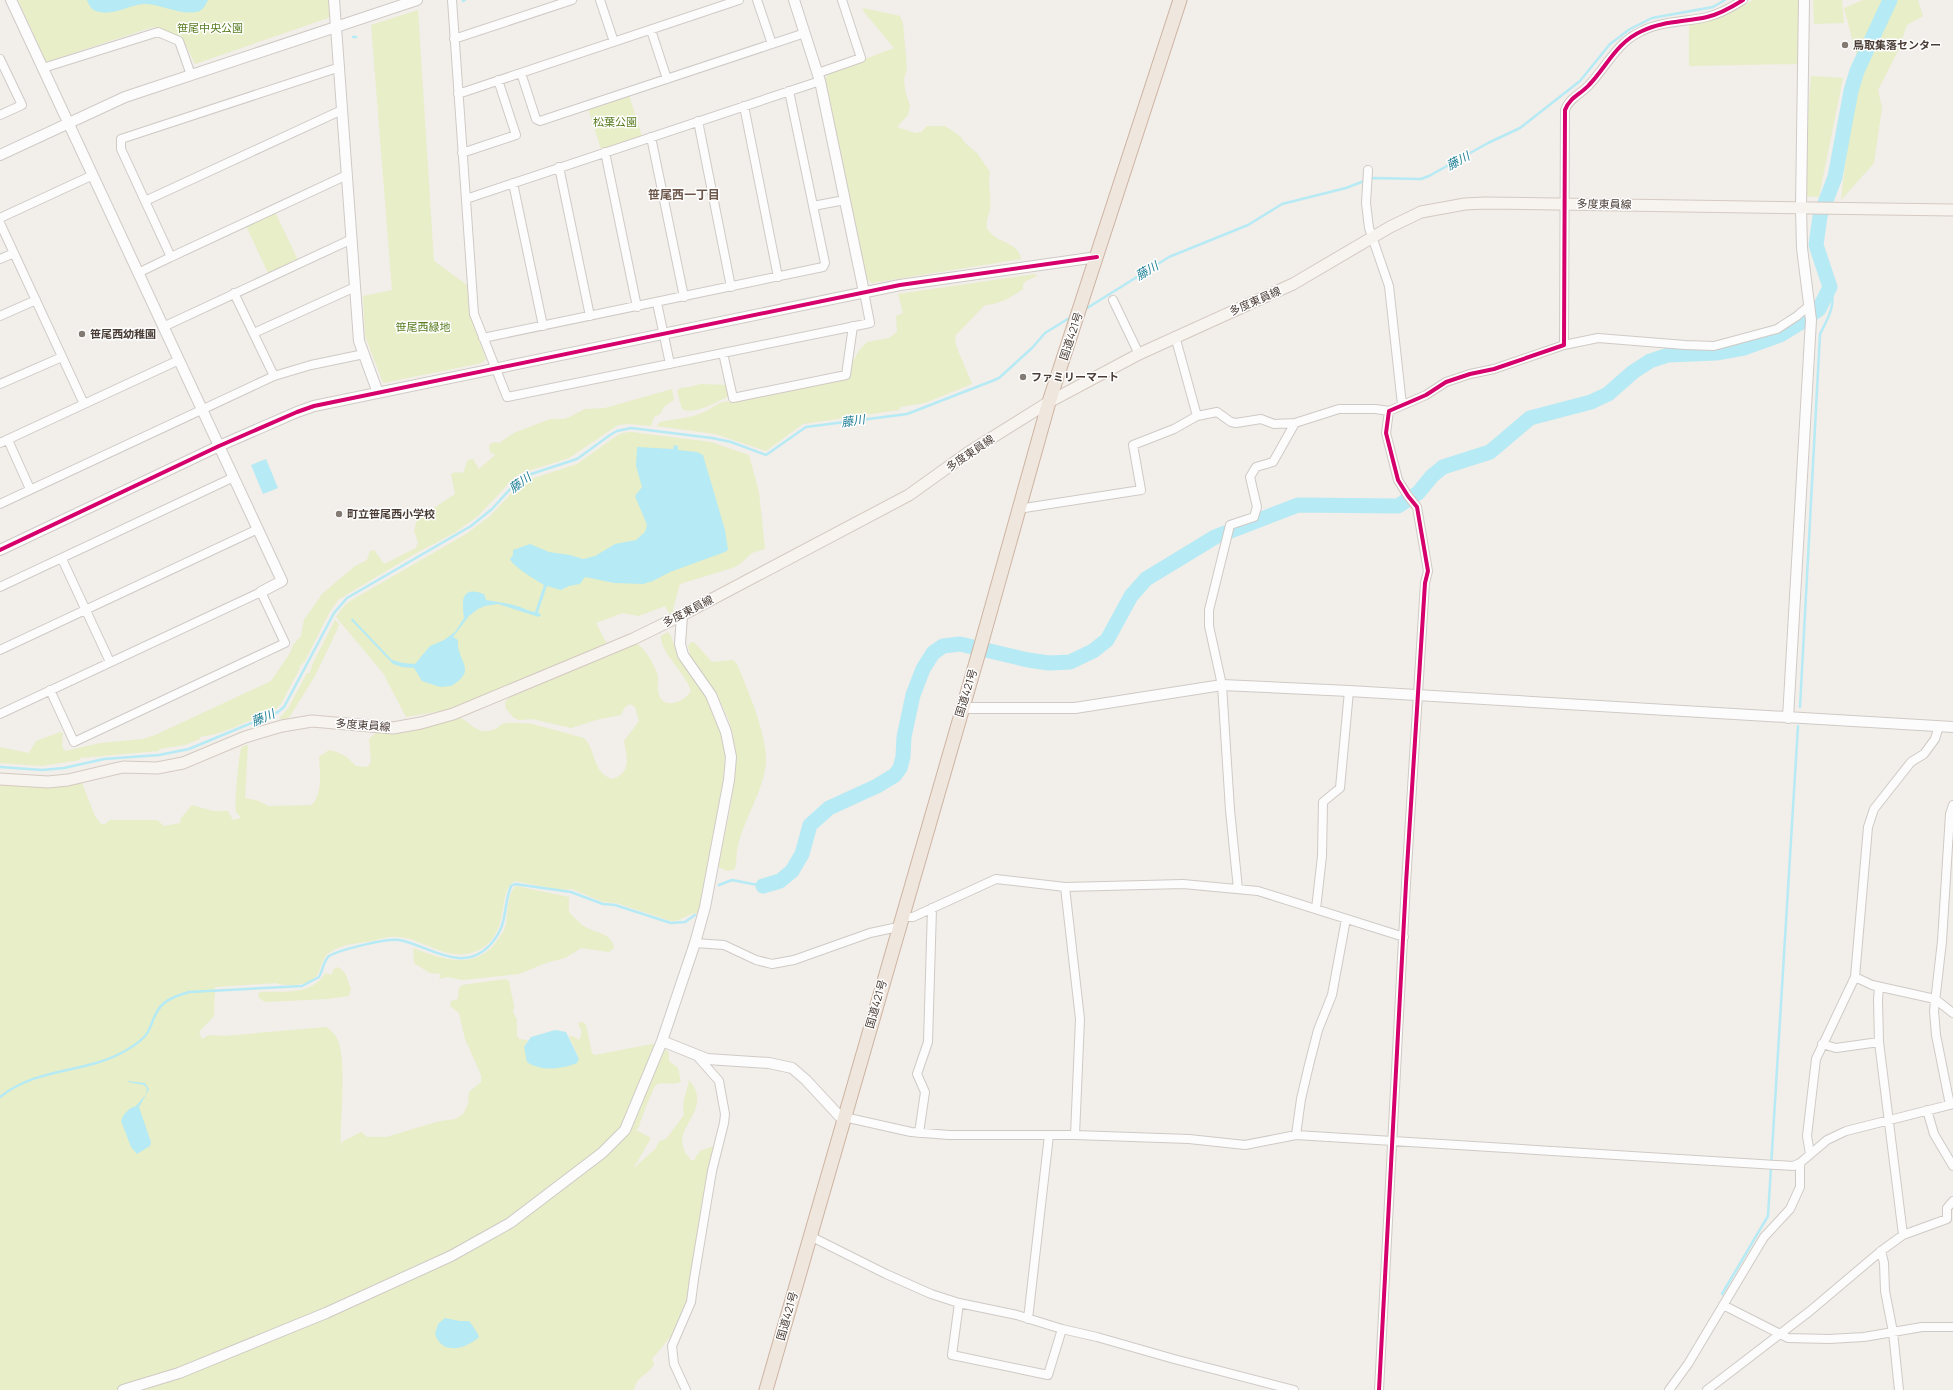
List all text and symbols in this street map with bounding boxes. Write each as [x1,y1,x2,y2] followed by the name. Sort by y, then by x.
[177,20,243,35] park label: 笹尾中央公園
[1853,37,1941,52] place label: 鳥取集落センター
[1840,40,1850,50] marker: 鳥取集落センター
[593,114,637,129] park label: 松葉公園
[1443,146,1474,174] water label: 藤川
[648,186,720,203] district label: 笹尾西一丁目
[1576,196,1632,211] street label: 多度東員線
[1132,256,1163,284] water label: 藤川
[1227,283,1283,319] street label: 多度東員線
[1056,310,1085,362] street label: 国道421号
[396,319,451,334] park label: 笹尾西緑地
[90,326,156,341] place label: 笹尾西幼稚園
[77,329,87,339] marker: 笹尾西幼稚園
[1031,369,1119,384] place label: ファミリーマート
[1018,372,1028,382] marker: ファミリーマート
[840,410,868,431] water label: 藤川
[943,431,997,474] street label: 多度東員線
[505,467,536,497] water label: 藤川
[347,506,435,521] place label: 町立笹尾西小学校
[334,509,344,519] marker: 町立笹尾西小学校
[660,591,716,630] street label: 多度東員線
[951,667,980,719] street label: 国道421号
[248,704,279,730] water label: 藤川
[335,715,391,734] street label: 多度東員線
[861,978,890,1030] street label: 国道421号
[772,1290,801,1342] street label: 国道421号

